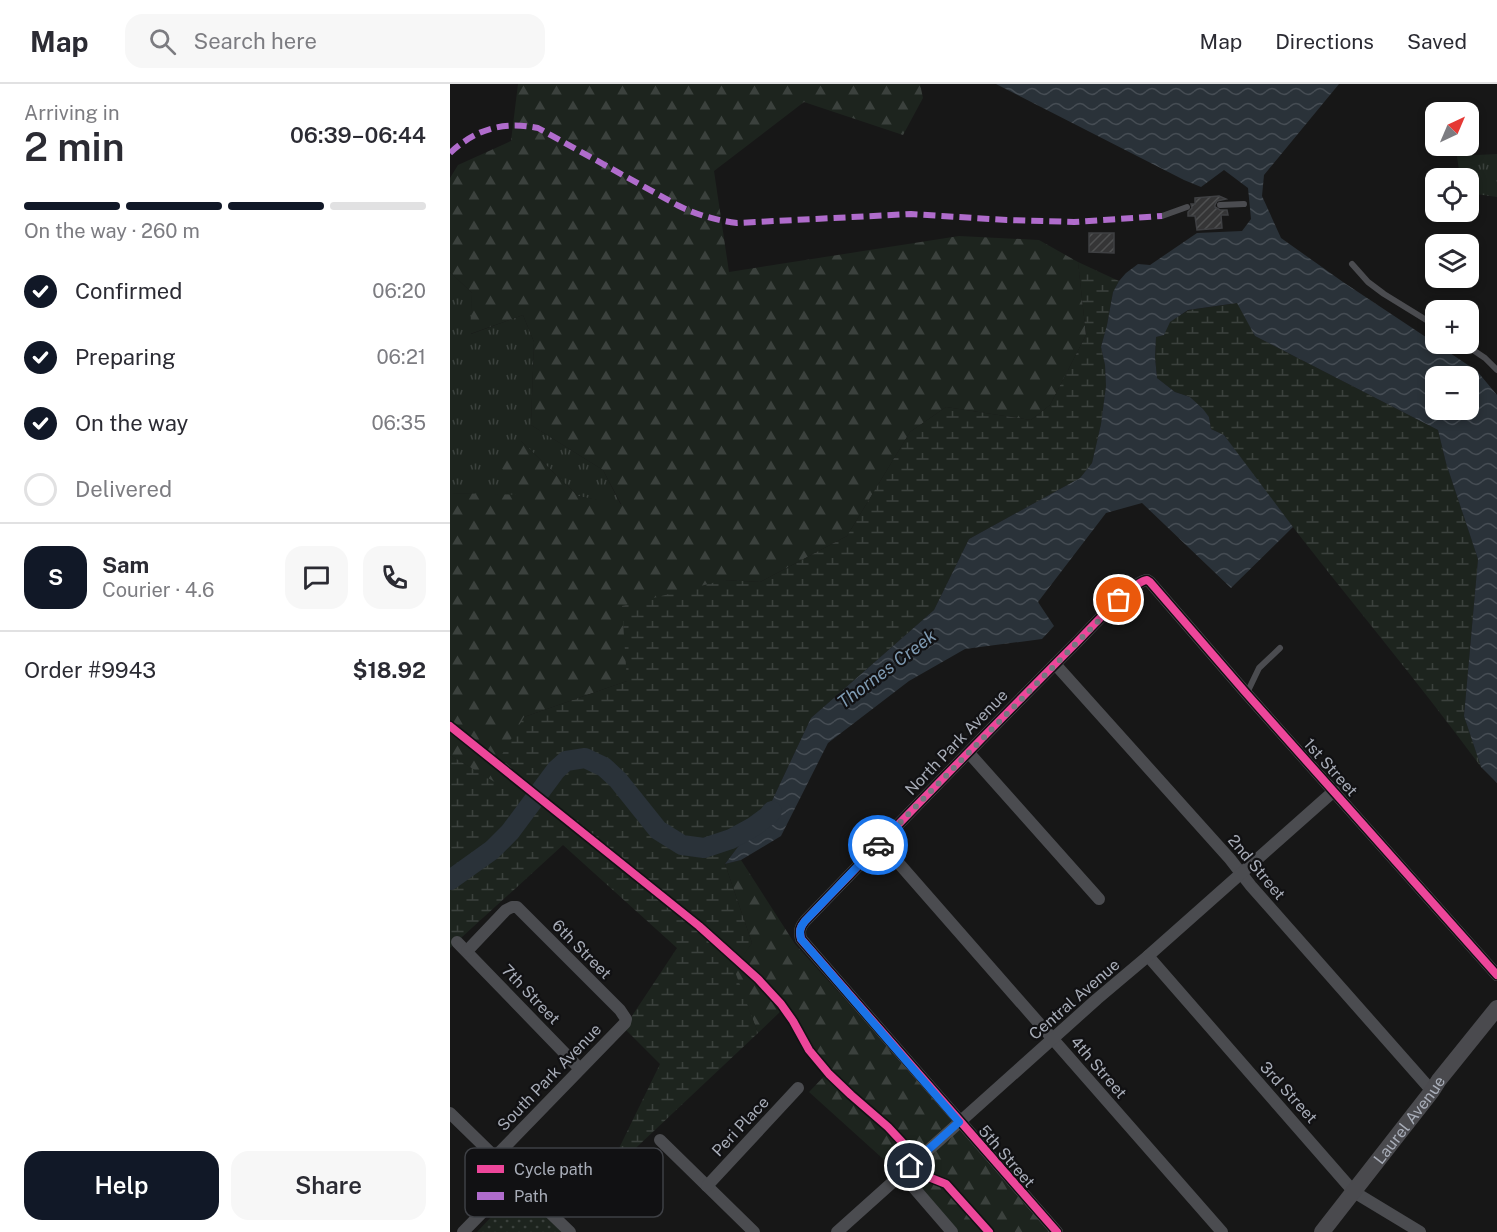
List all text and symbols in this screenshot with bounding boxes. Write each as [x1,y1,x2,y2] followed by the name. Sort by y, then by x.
[125,14,545,68] search box
[30,25,89,58] text: Map
[146,25,179,58] icon: search
[194,28,317,54] text: Search here
[1200,29,1242,54] text: Map
[1275,29,1374,54] text: Directions
[1407,29,1467,54] text: Saved
[24,101,119,125] text: Arriving in
[1425,102,1479,156] north arrow
[1425,102,1479,420] map controls
[290,122,426,148] text: 06:39–06:44
[24,124,125,170] text: 2 min
[1425,168,1479,222] button: locate
[24,219,200,243] text: On the way · 260 m
[1425,234,1479,288] button: layers
[24,275,57,308] icon: check
[75,278,182,304] text: Confirmed
[372,279,426,303] text: 06:20
[1425,300,1479,354] button: +
[24,341,57,374] icon: check
[75,344,176,370] text: Preparing
[376,345,426,369] text: 06:21
[1425,366,1479,420] button: −
[24,407,57,440] icon: check
[75,410,188,436] text: On the way
[372,411,426,435] text: 06:35
[75,476,172,502] text: Delivered
[285,546,348,609] button: chat
[363,546,426,609] button: phone
[102,552,149,578] text: Sam
[48,564,63,590] text: S
[1093,574,1144,625] pin
[102,578,214,602] text: Courier · 4.6
[1102,583,1135,616] icon: bag
[833,625,940,712] water label: Thornes Creek
[24,657,156,683] text: Order #9943
[352,657,426,683] text: $18.92
[901,686,1012,799] street label: North Park Avenue
[1300,734,1362,800] street label: 1st Street
[848,815,908,875] courier
[862,829,895,862] icon: car
[1224,831,1289,904] street label: 2nd Street
[548,916,615,983] street label: 6th Street
[1025,955,1123,1044] street label: Central Avenue
[498,961,564,1028] street label: 7th Street
[493,1020,605,1135] street label: South Park Avenue
[1066,1032,1131,1102] street label: 4th Street
[1256,1058,1321,1127] street label: 3rd Street
[1370,1072,1449,1168] street label: Laurel Avenue
[708,1093,773,1160] street label: Peri Place
[974,1121,1039,1191] street label: 5th Street
[884,1140,935,1191] pin
[465,1148,663,1217] legend
[893,1149,926,1182] icon: home
[24,1151,219,1220] button: Help
[231,1151,426,1220] button: Share
[514,1160,593,1179] text: Cycle path
[514,1187,548,1206] text: Path

